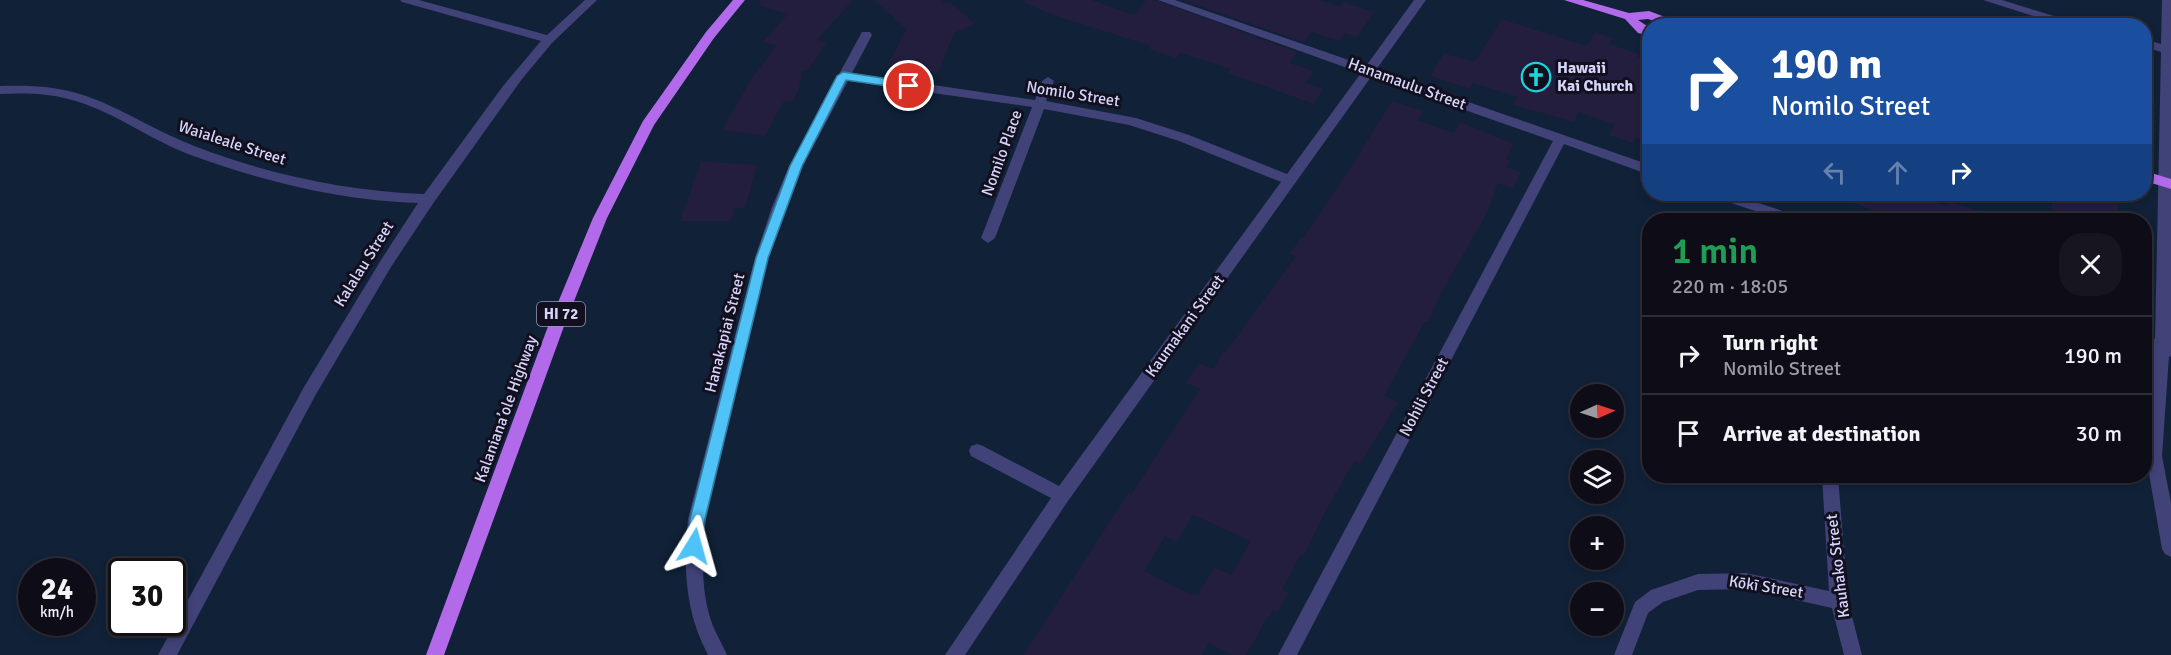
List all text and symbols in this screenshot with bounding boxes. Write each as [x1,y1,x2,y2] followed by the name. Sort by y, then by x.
[1771,39,1882,90] text: 190 m
[1672,42,1750,120] icon: right
[1345,53,1469,115] street label: Hanamaulu Street
[1557,58,1633,96] place label: Hawaii Kai Church
[883,60,934,111] pin
[1520,61,1552,93] church icon: Hawaii Kai Church
[892,69,925,102] icon: arrive
[1025,77,1122,111] street label: Nomilo Street
[1771,90,1930,123] text: Nomilo Street
[977,107,1027,199] street label: Nomilo Place
[176,116,289,170] street label: Waialeale Street
[1818,156,1851,189] icon: left
[1881,156,1914,189] icon: ahead
[1944,156,1977,189] icon: right
[330,217,398,311] street label: Kalalau Street
[1672,229,1758,274] text: 1 min
[2059,233,2122,296] button: close
[700,271,750,395] street label: Hanakapiai Street
[1141,271,1229,381] street label: Kaumakani Street
[1672,274,1788,299] text: 220 m · 18:05
[537,302,585,326] road number: HI 72
[1723,329,1818,356] text: Turn right
[470,332,542,485] street label: Kalaniana’ole Highway
[1672,339,1705,372] icon: right
[2064,342,2122,369] text: 190 m
[1395,354,1453,440] street label: Nohili Street
[1723,356,1841,381] text: Nomilo Street
[1570,384,1624,438] north arrow
[1570,384,1624,636] map controls
[1672,417,1705,450] icon: arrive
[1723,420,1920,447] text: Arrive at destination
[2076,420,2122,447] text: 30 m
[1570,450,1624,504] button: layers
[1822,513,1854,619] street label: Kauhako Street
[662,514,726,578] position arrow
[1570,516,1624,570] button: +
[108,558,186,636] speed limit sign: 30
[41,571,73,608] text: 24
[1727,571,1805,603] street label: Kōkī Street
[1570,582,1624,636] button: −
[40,603,74,621] text: km/h

